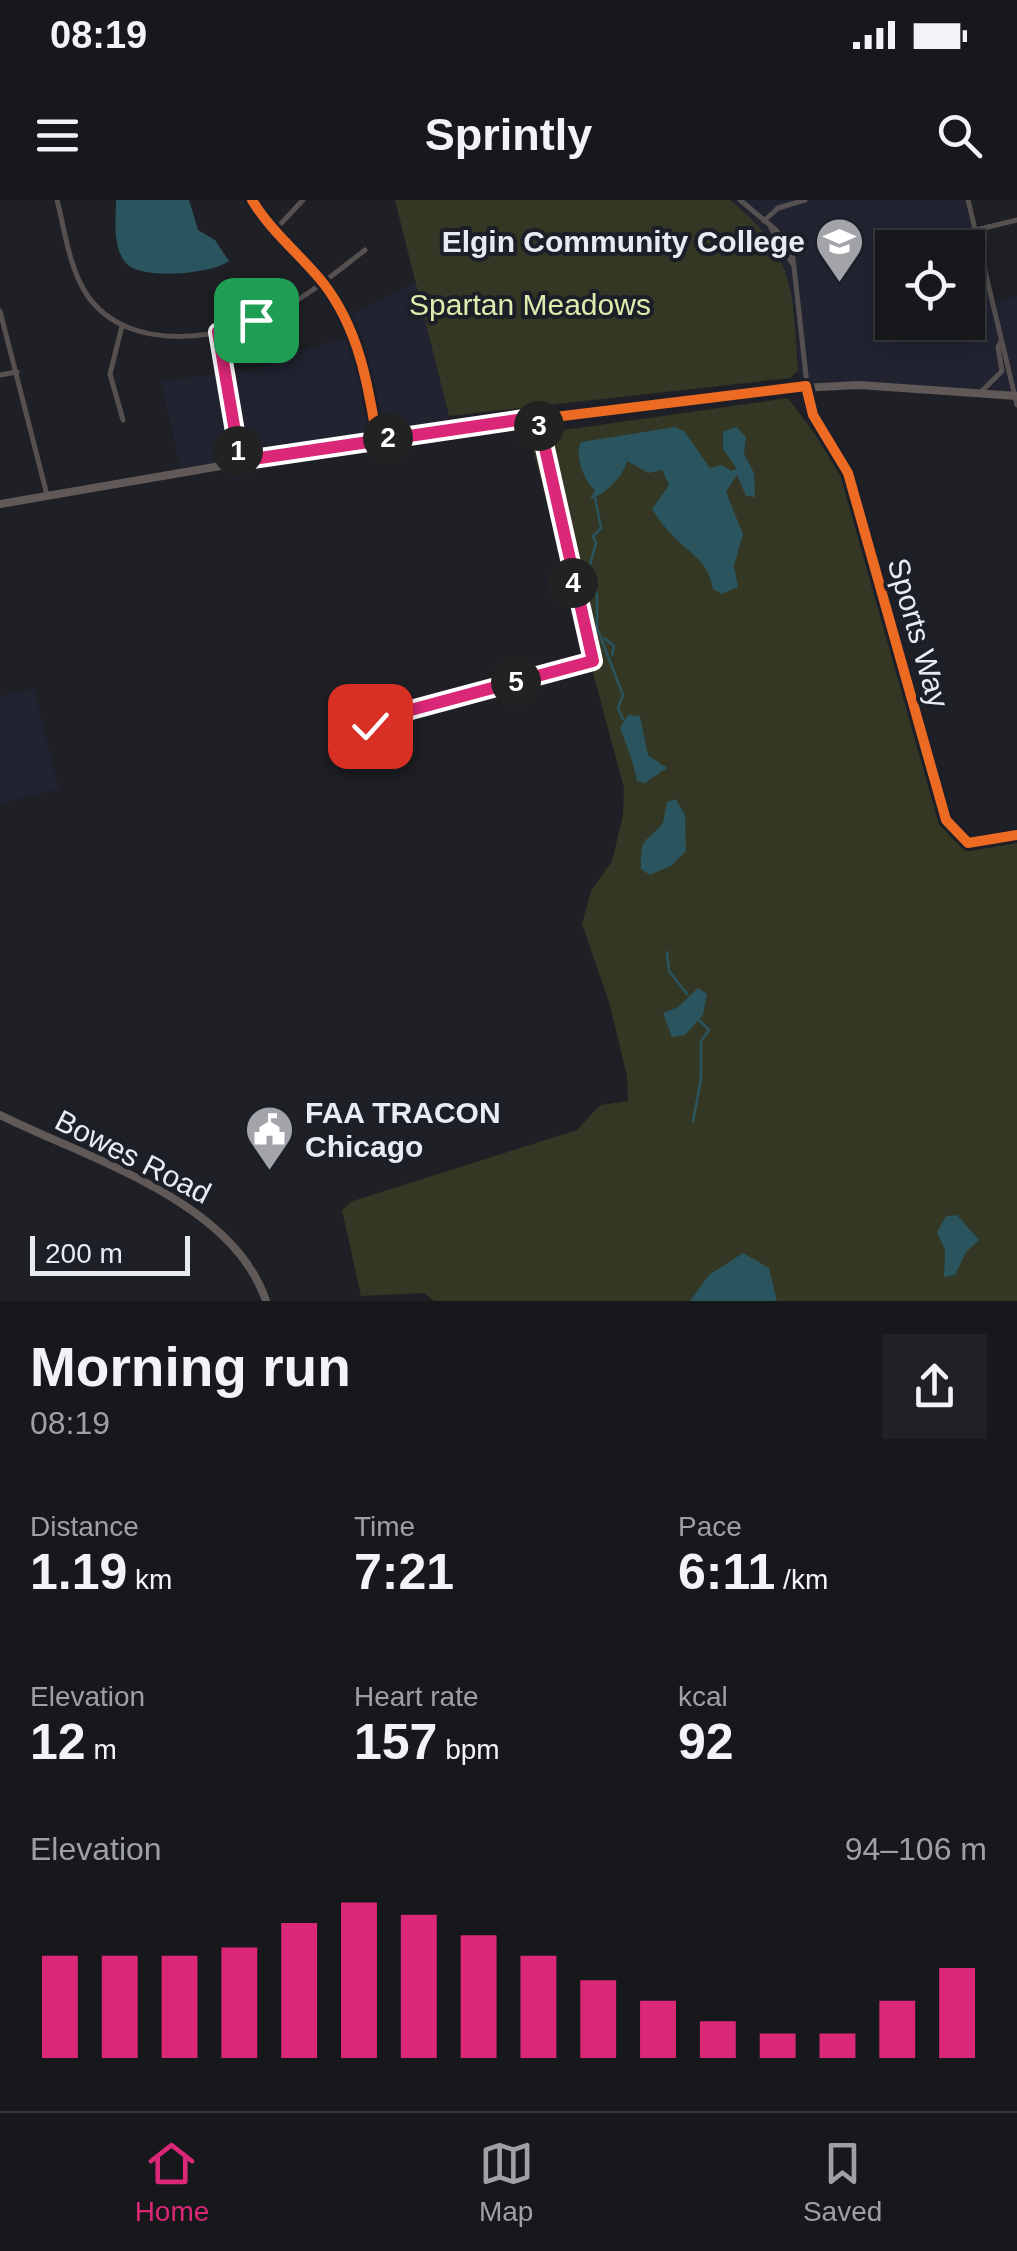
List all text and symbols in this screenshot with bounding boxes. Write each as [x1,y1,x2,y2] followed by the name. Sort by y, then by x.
[50,14,147,56] text: 08:19
[30,108,85,163] icon: menu
[932,108,987,163] icon: search
[425,109,592,160] text: Sprintly
[814,216,866,284] school or university icon: Elgin Community College
[442,225,805,258] place label: Elgin Community College
[875,230,985,340] map controls
[875,230,985,340] button: locate
[214,278,299,363] pin
[409,288,651,321] park label: Spartan Meadows
[229,293,284,348] icon: arrive
[514,401,564,451] pin: 3
[531,410,547,441] text: 3
[363,413,413,463] pin: 2
[380,422,396,453] text: 2
[213,426,263,476] pin: 1
[230,435,246,466] text: 1
[881,554,956,711] street label: Sports Way
[548,558,598,608] pin: 4
[565,567,581,598] text: 4
[491,657,541,707] pin: 5
[508,666,524,697] text: 5
[328,684,413,769] pin
[343,699,398,754] icon: check
[305,1096,501,1163] place label: FAA TRACON Chicago
[50,1103,217,1210] street label: Bowes Road
[244,1104,296,1172] public building icon: FAA TRACON Chicago
[30,1231,190,1276] scale bar
[45,1238,123,1269] text: 200 m
[882,1334,987,1439] button: share
[30,1336,351,1398] text: Morning run
[30,1405,110,1441] text: 08:19
[30,1511,139,1542] text: Distance
[354,1511,415,1542] text: Time
[678,1511,742,1542] text: Pace
[30,1544,127,1600] text: 1.19
[354,1544,454,1600] text: 7:21
[678,1544,775,1600] text: 6:11
[127,1564,172,1595] text: km
[775,1564,828,1595] text: /km
[30,1681,145,1712] text: Elevation
[354,1681,479,1712] text: Heart rate
[678,1681,728,1712] text: kcal
[30,1714,86,1770] text: 12
[354,1714,437,1770] text: 157
[678,1714,734,1770] text: 92
[86,1734,117,1765] text: m
[437,1734,500,1765] text: bpm
[30,1831,162,1867] text: Elevation
[845,1831,987,1867] text: 94–106 m
[135,2136,209,2228] tab: Home
[479,2136,534,2228] tab: Map
[803,2136,882,2228] tab: Saved

